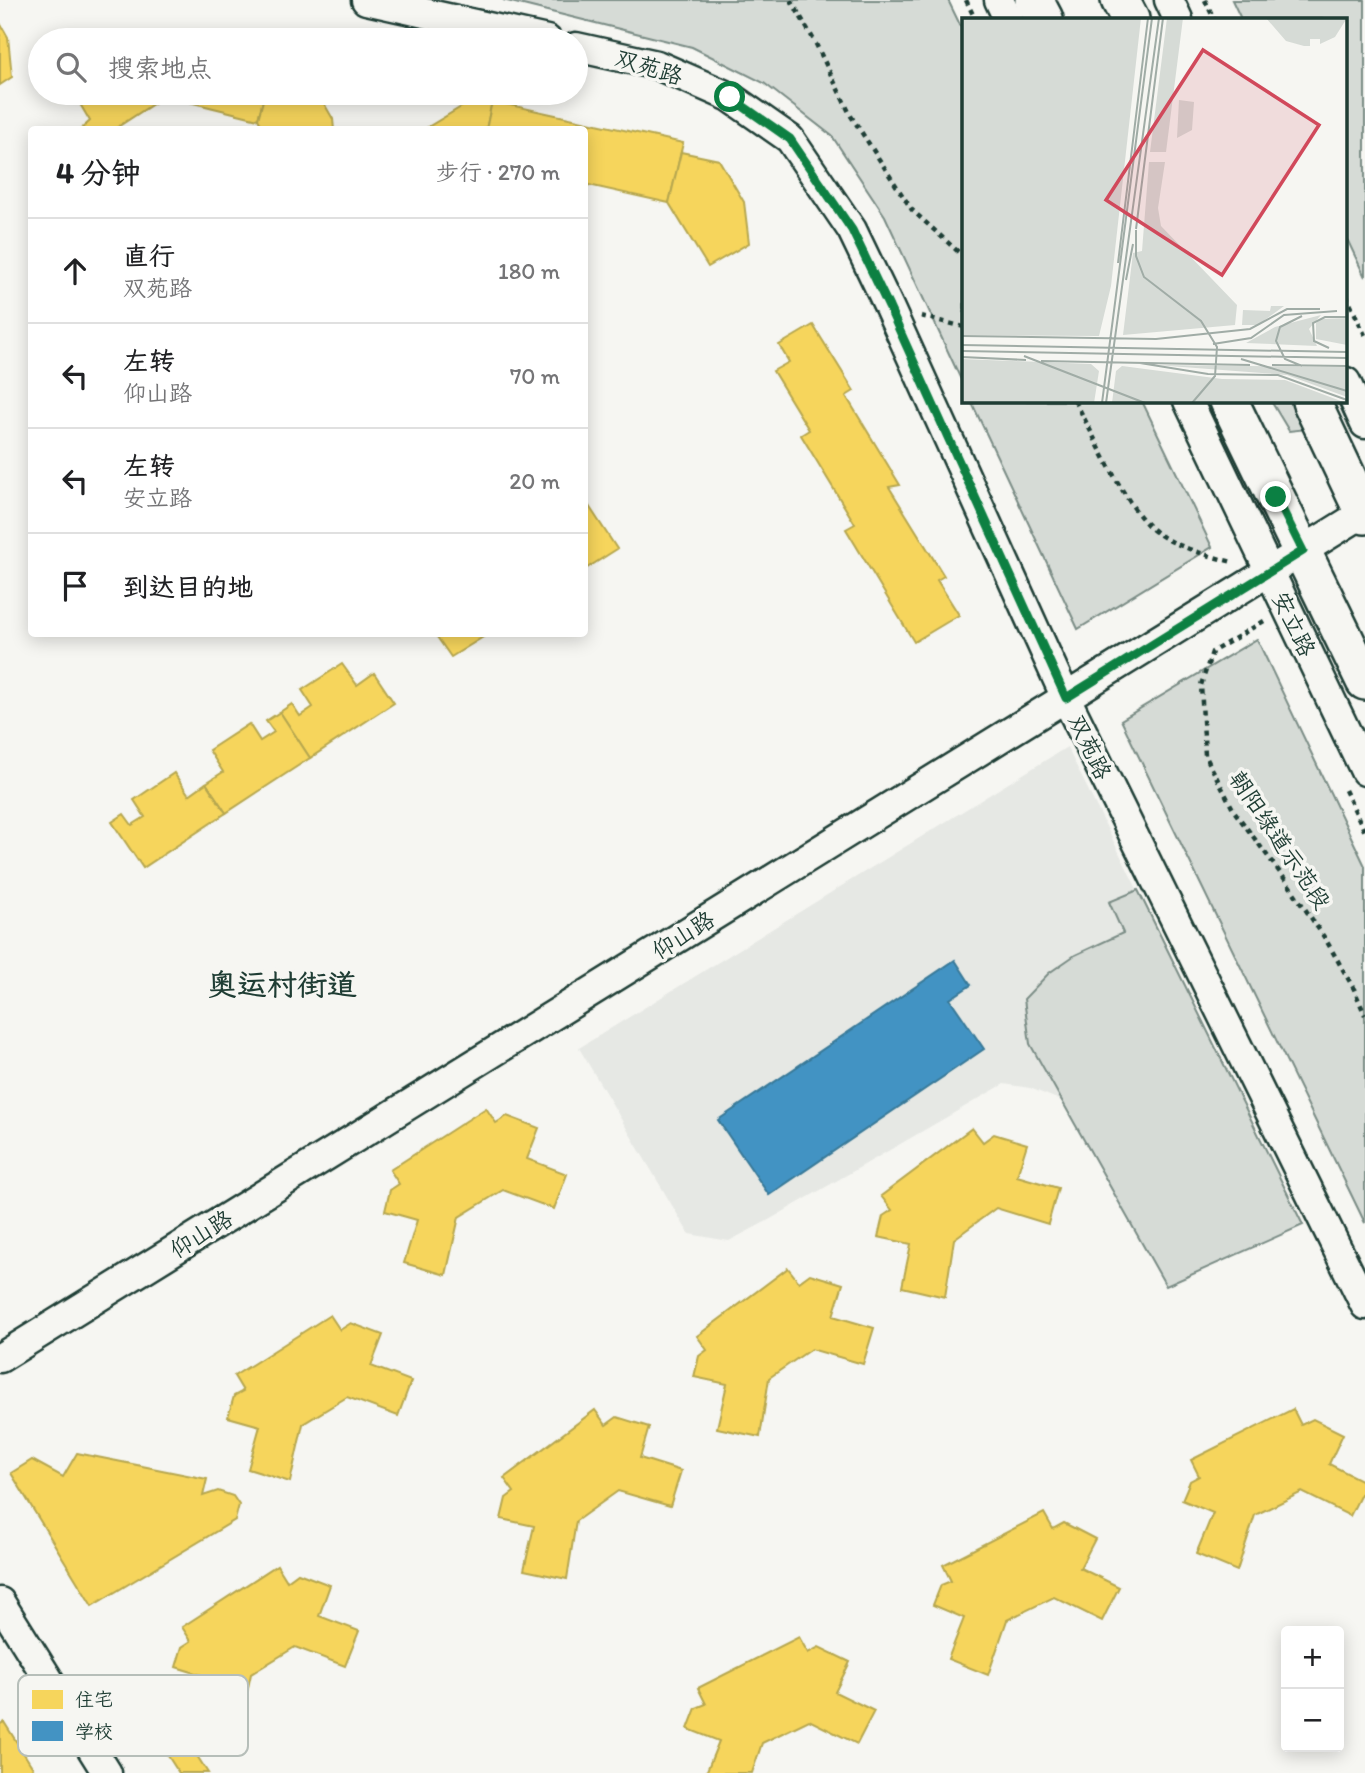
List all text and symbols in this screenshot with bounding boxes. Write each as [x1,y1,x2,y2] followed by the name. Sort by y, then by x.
[962,18,1348,402] inset map
[28,28,588,105] search box
[612,44,686,90] street label: 双苑路
[52,48,90,86] icon: search
[108,52,212,84] text: 搜索地点
[714,81,745,112] route start
[56,154,141,191] text: 4 分钟
[436,158,560,186] text: 步行 · 270 m
[123,240,175,272] text: 直行
[56,252,94,290] icon: ahead
[498,257,560,285] text: 180 m
[123,274,192,302] text: 双苑路
[123,345,175,377] text: 左转
[56,357,94,395] icon: left
[510,362,560,390] text: 70 m
[123,379,192,407] text: 仰山路
[123,450,175,482] text: 左转
[56,462,94,500] icon: left
[509,467,560,495] text: 20 m
[1260,481,1291,512] route end
[123,484,192,512] text: 安立路
[56,567,94,605] icon: arrive
[123,571,253,603] text: 到达目的地
[1266,587,1322,661] street label: 安立路
[1062,710,1118,784] street label: 双苑路
[1223,765,1337,915] street label: 朝阳绿道示范段
[646,905,720,965] street label: 仰山路
[207,966,357,1003] district label: 奥运村街道
[164,1204,238,1264] street label: 仰山路
[1281,1626,1344,1752] map controls
[1281,1626,1344,1689] button: +
[18,1675,248,1756] legend
[75,1688,113,1711] text: 住宅
[1281,1689,1344,1752] button: −
[75,1720,113,1743] text: 学校

